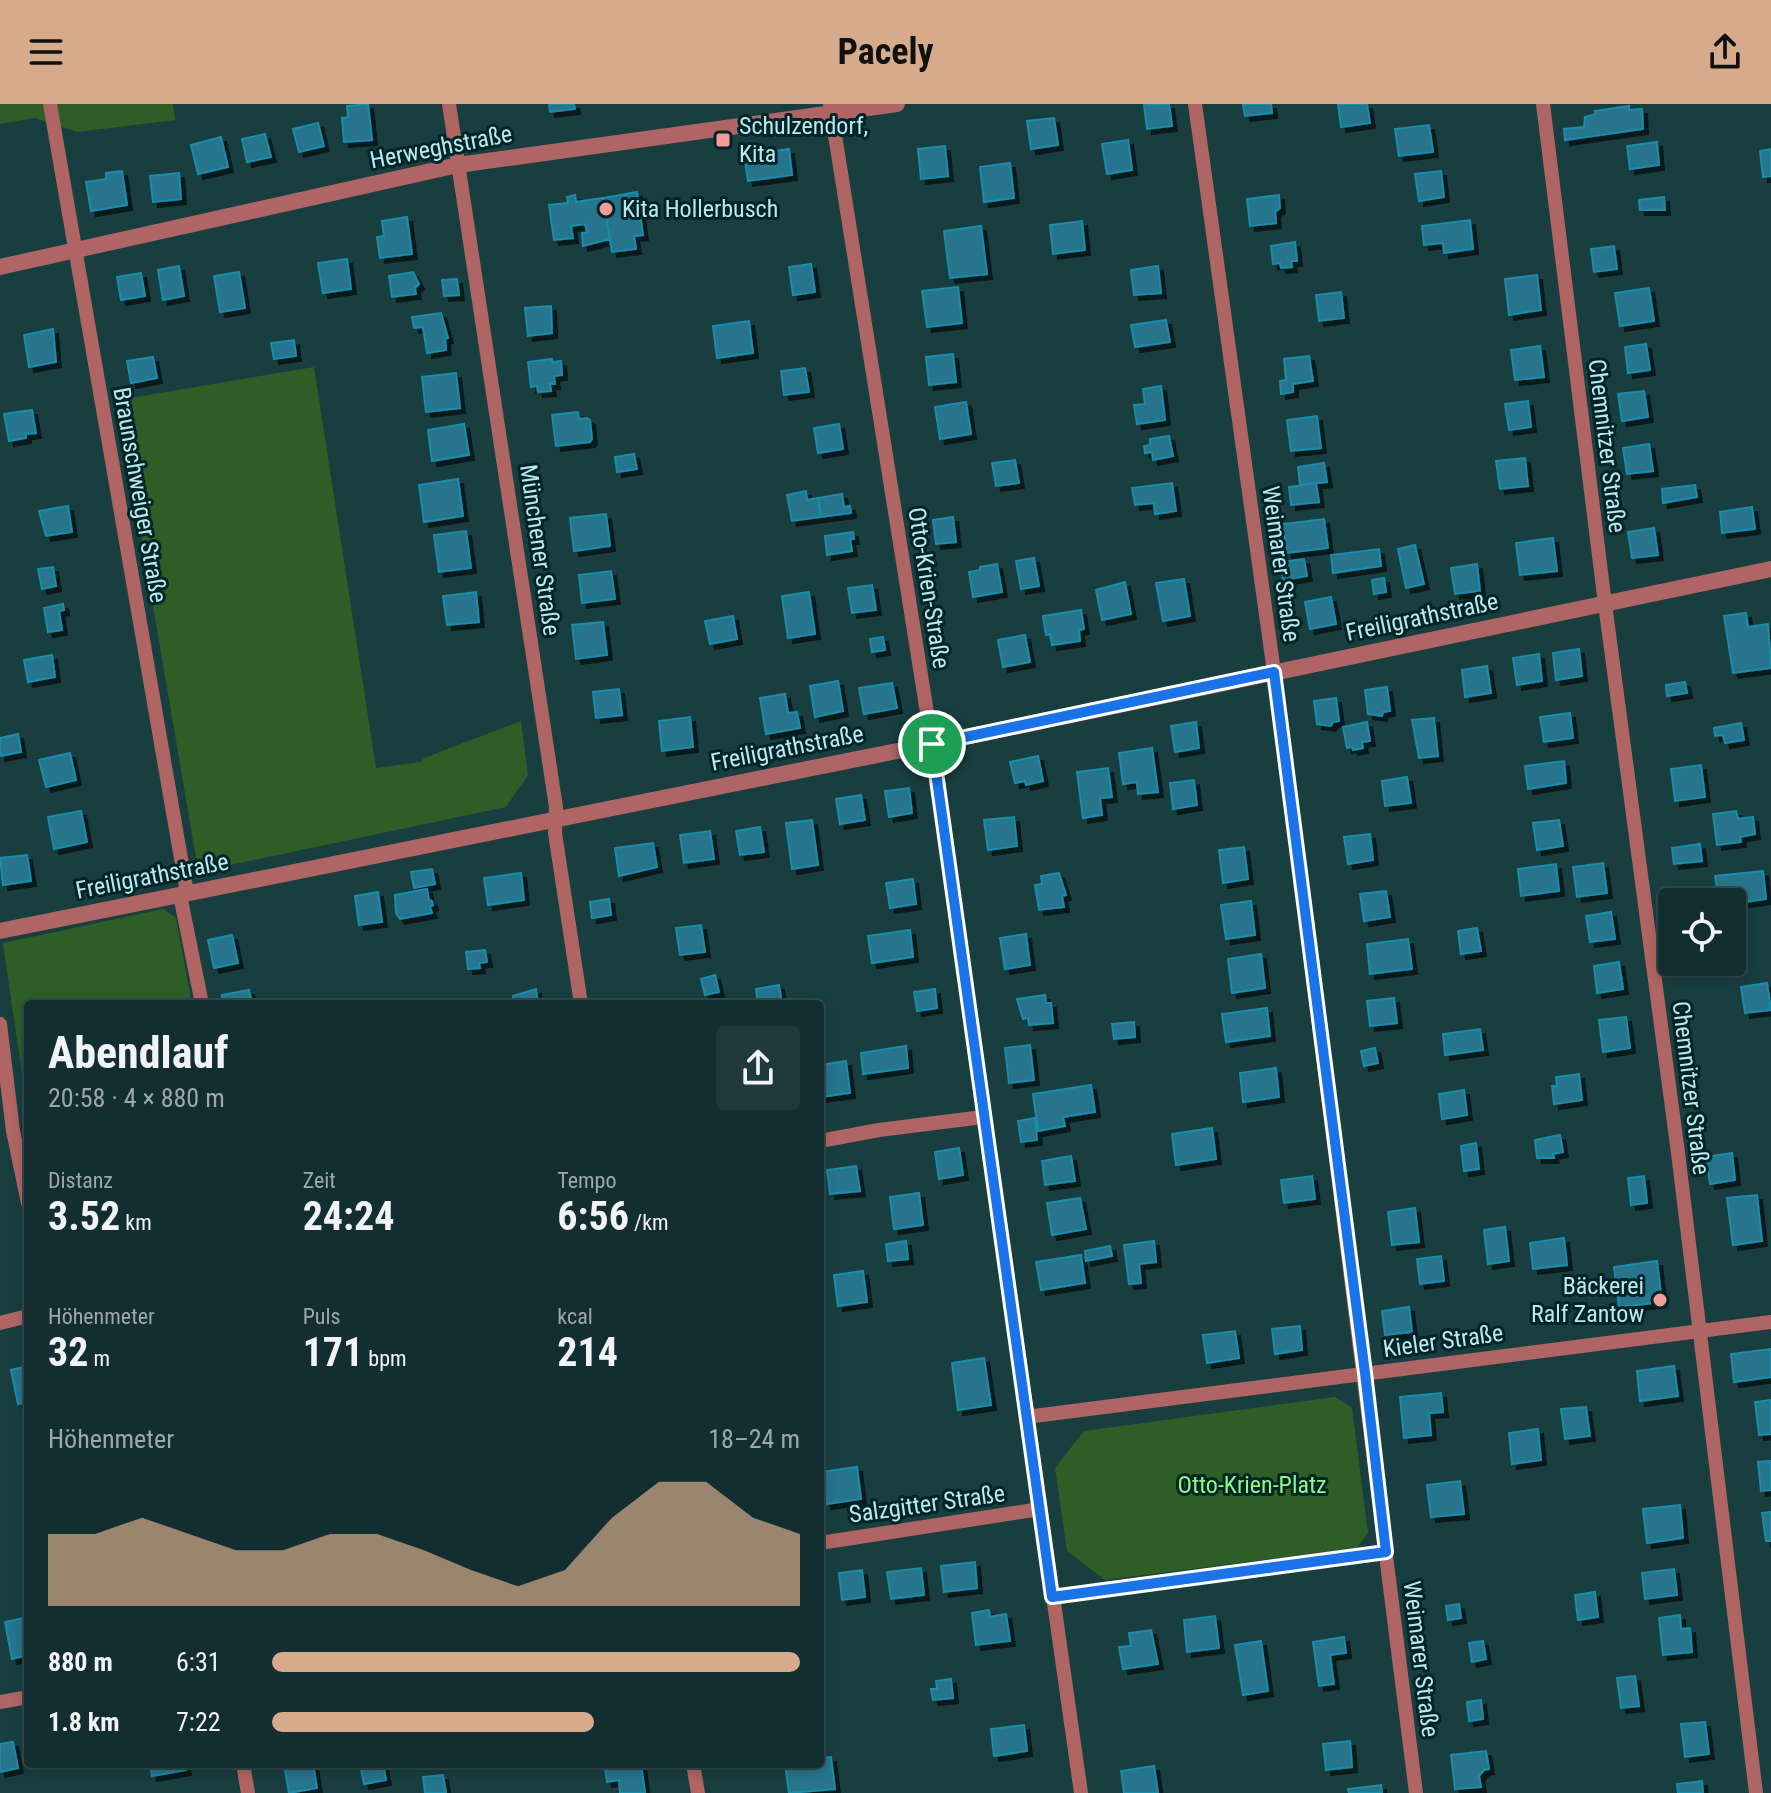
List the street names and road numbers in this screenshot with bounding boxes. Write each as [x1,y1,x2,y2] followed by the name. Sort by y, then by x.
[368,120,514,174] street label: Herweghstraße
[1582,358,1632,534] street label: Chemnitzer Straße
[107,385,173,605] street label: Braunschweiger Straße
[514,463,566,637] street label: Münchener Straße
[1256,484,1306,644] street label: Weimarer Straße
[902,505,956,671] street label: Otto-Krien-Straße
[1343,587,1501,647] street label: Freiligrathstraße
[708,719,866,777] street label: Freiligrathstraße
[73,847,231,905] street label: Freiligrathstraße
[1666,1000,1716,1176] street label: Chemnitzer Straße
[1381,1319,1505,1363] street label: Kieler Straße
[847,1479,1007,1529] street label: Salzgitter Straße
[1398,1579,1444,1739] street label: Weimarer Straße

